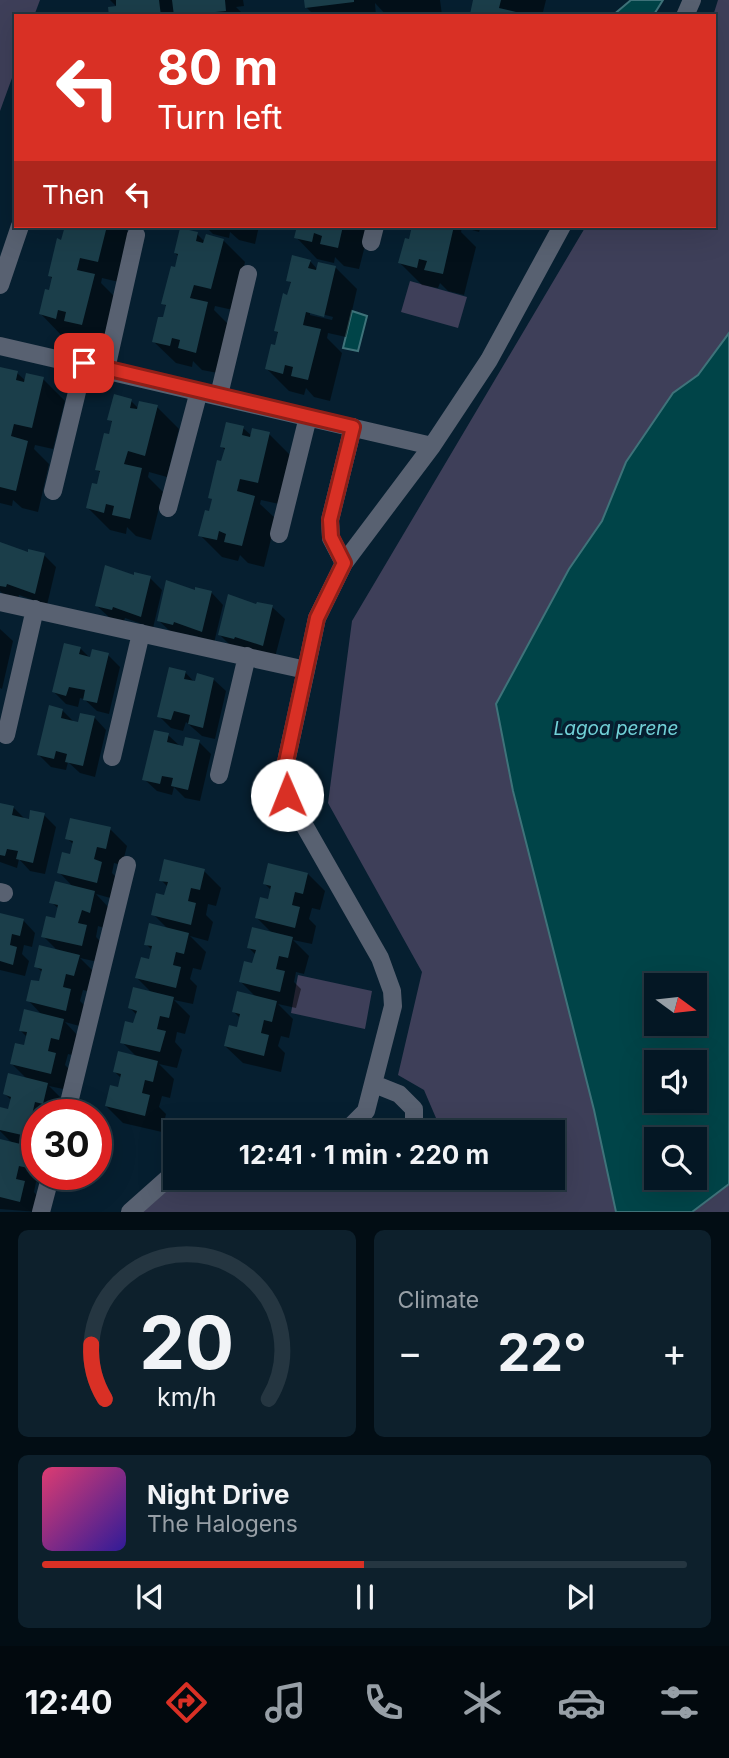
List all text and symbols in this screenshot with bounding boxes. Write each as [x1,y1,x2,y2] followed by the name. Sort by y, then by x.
[157,38,278,97] text: 80 m
[42,42,133,133] icon: left
[157,98,282,137] text: Turn left
[119,175,157,213] icon: left
[42,179,105,210] text: Then
[54,333,114,393] pin
[65,344,103,382] icon: arrive
[553,717,679,740] water label: Lagoa perene
[250,758,324,832] position arrow
[644,973,707,1036] north arrow
[644,973,707,1190] map controls
[644,1050,707,1113] button: sound
[21,1099,112,1190] speed limit sign: 30
[644,1127,707,1190] button: search
[239,1139,489,1170] text: 12:41 · 1 min · 220 m
[398,1286,479,1314] text: Climate
[139,1299,234,1388] text: 20
[498,1321,587,1384] text: 22°
[398,1329,423,1375] text: −
[662,1329,687,1375] text: +
[157,1382,216,1412] text: km/h
[147,1479,289,1510] text: Night Drive
[147,1510,298,1538] text: The Halogens
[131,1578,169,1616] icon: previous
[346,1578,384,1616] icon: pause
[561,1578,599,1616] icon: next
[162,1678,211,1727] icon: directions
[261,1678,310,1727] icon: music
[359,1678,408,1727] icon: phone
[458,1678,507,1727] icon: climate
[557,1678,606,1727] icon: car
[655,1678,704,1727] icon: filters
[25,1683,113,1722] text: 12:40

